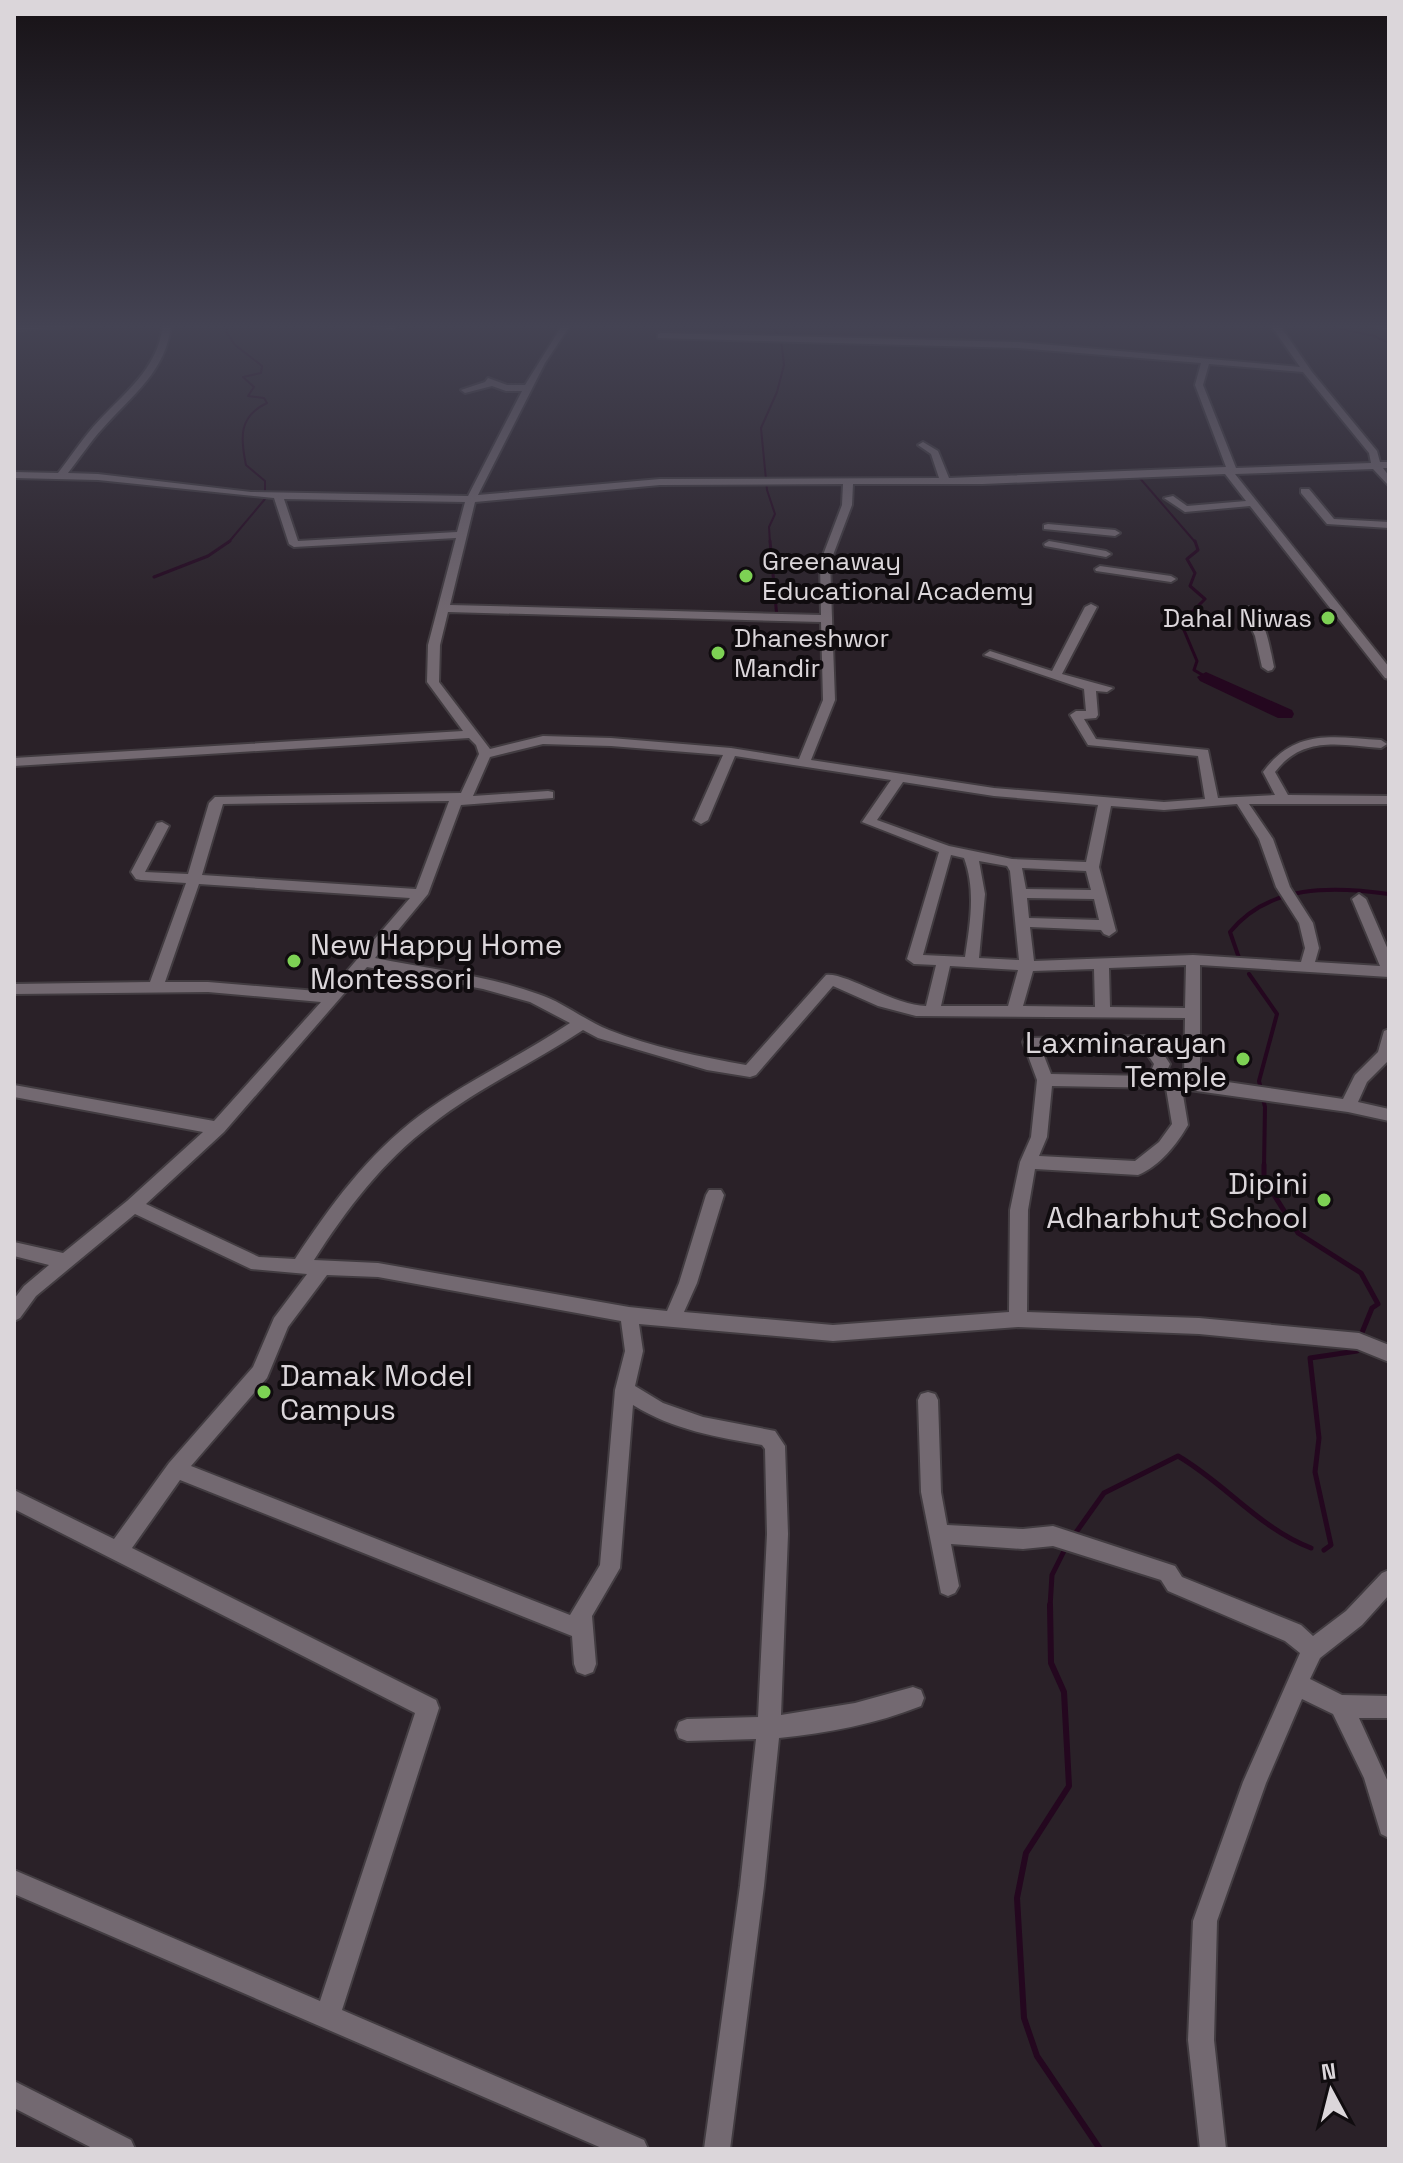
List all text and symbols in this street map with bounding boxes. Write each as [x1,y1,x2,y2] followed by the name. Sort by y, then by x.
[762,544,1034,608] place label: Greenaway Educational Academy
[737,567,755,585] marker: Greenaway Educational Academy
[1163,601,1312,635] place label: Dahal Niwas
[1319,609,1337,627] marker: Dahal Niwas
[734,621,889,685] place label: Dhaneshwor Mandir
[709,644,727,662] marker: Dhaneshwor Mandir
[310,925,563,998] place label: New Happy Home Montessori
[285,952,303,970] marker: New Happy Home Montessori
[1025,1023,1227,1096] place label: Laxminarayan Temple
[1234,1050,1252,1068] marker: Laxminarayan Temple
[1046,1164,1308,1237] place label: Dipini Adharbhut School
[1315,1191,1333,1209] marker: Dipini Adharbhut School
[280,1356,473,1429] place label: Damak Model Campus
[255,1383,273,1401] marker: Damak Model Campus
[1291,2051,1371,2131] north arrow
[1320,2056,1338,2086] text: N

